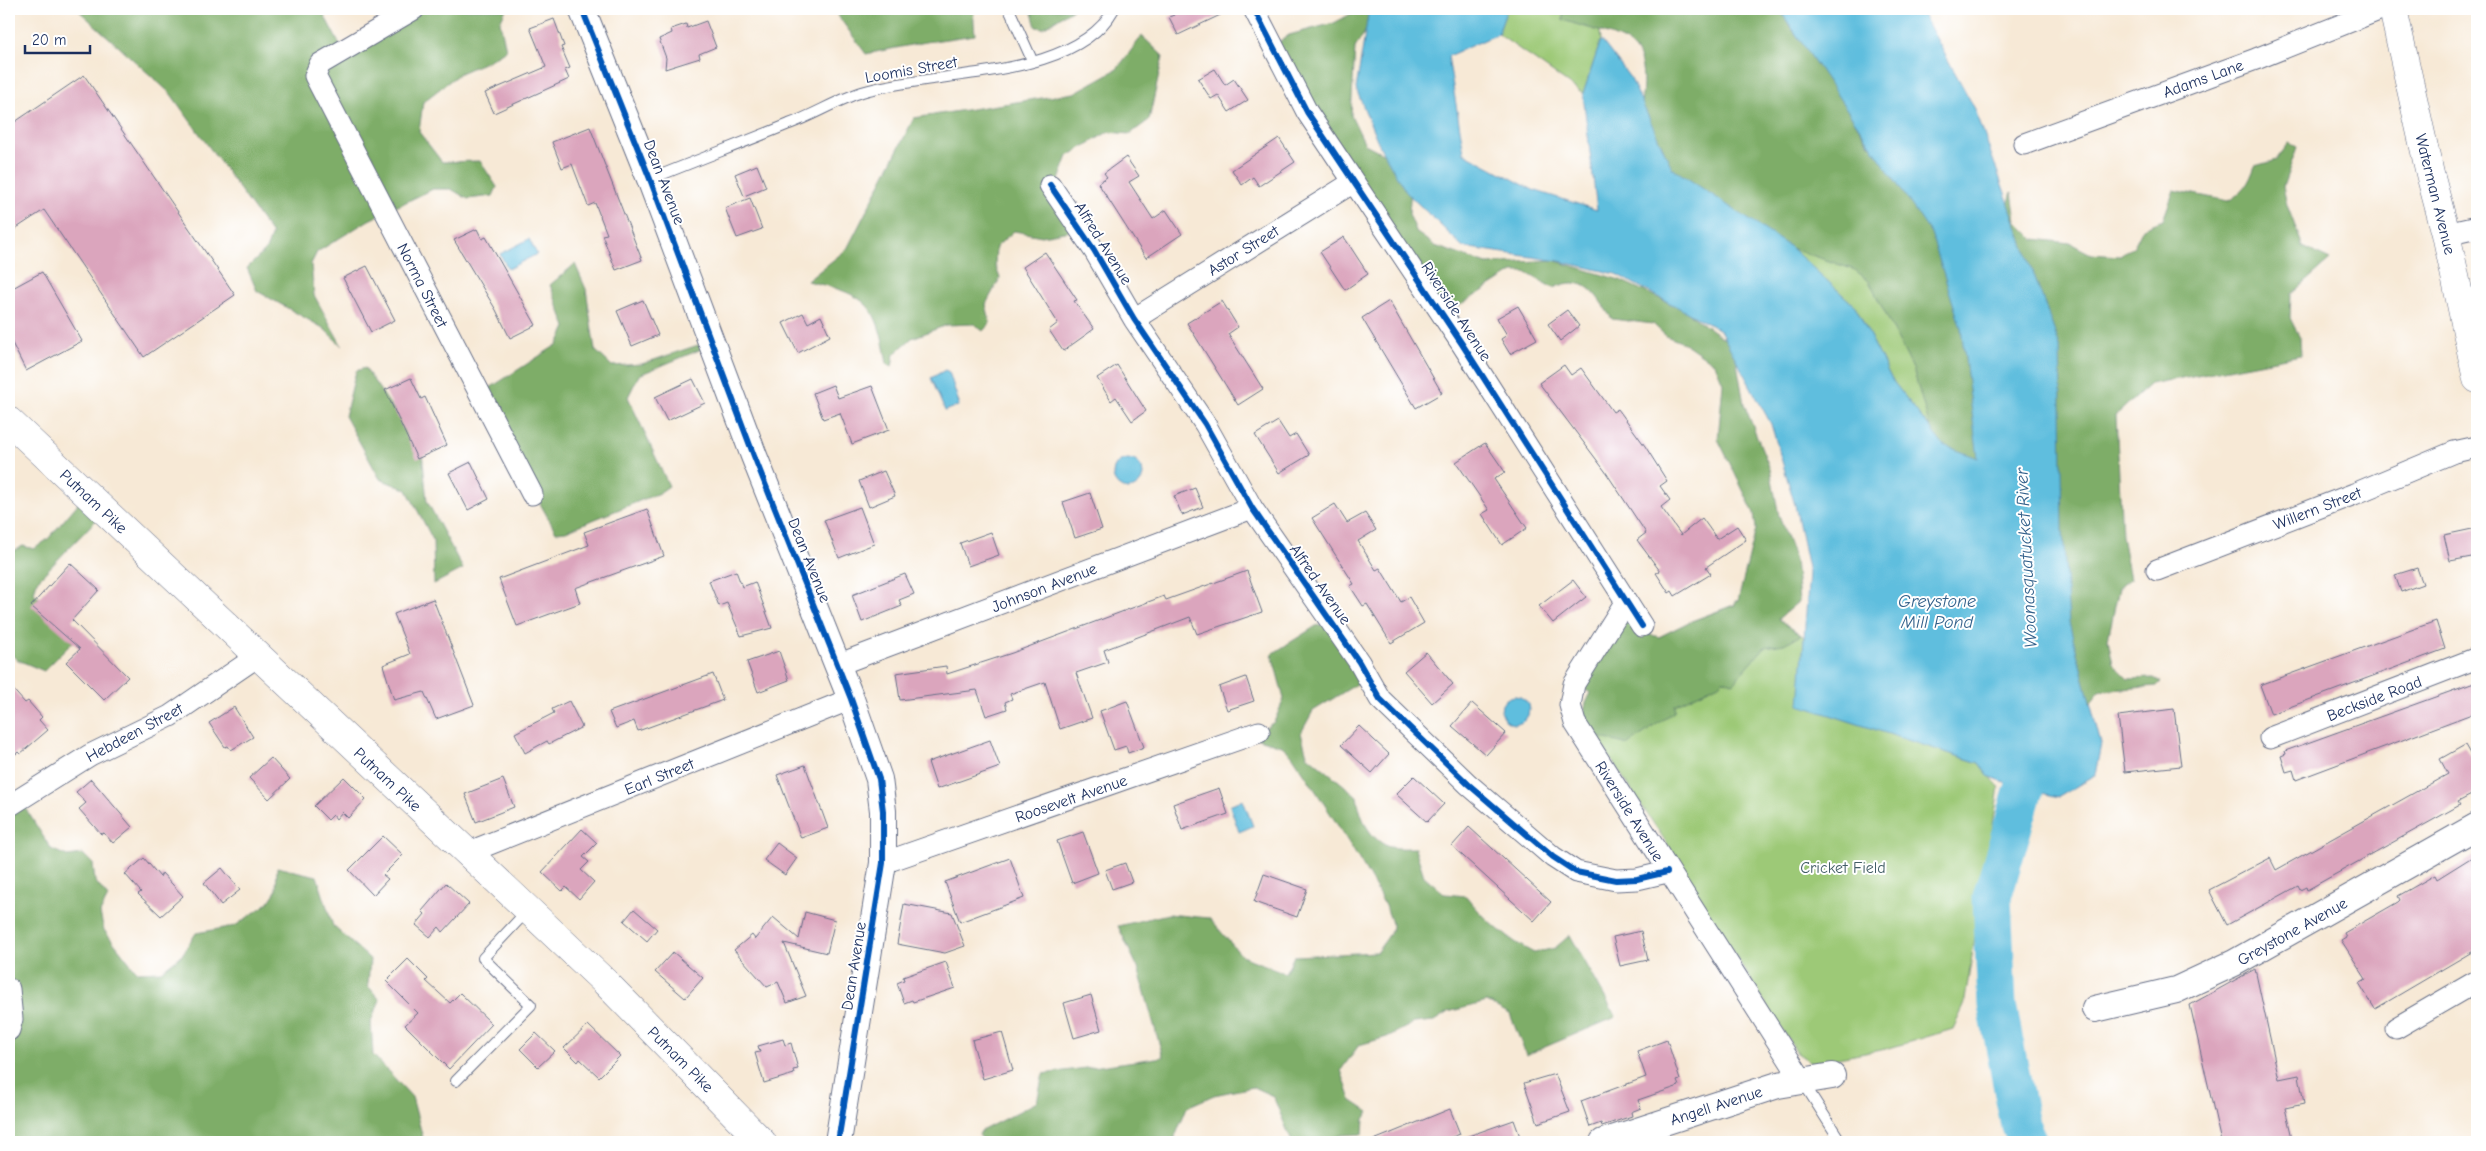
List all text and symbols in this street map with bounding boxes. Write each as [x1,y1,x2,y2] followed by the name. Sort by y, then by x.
[25,22,90,54] scale bar
[32,31,66,49] text: 20 m
[864,53,959,87] street label: Loomis Street
[2161,56,2246,102] street label: Adams Lane
[2411,132,2459,257] street label: Waterman Avenue
[640,137,688,227] street label: Dean Avenue
[1071,199,1136,288] street label: Alfred Avenue
[1205,222,1283,280] street label: Astor Street
[393,240,451,331] street label: Norma Street
[1417,259,1495,365] street label: Riverside Avenue
[56,466,131,537] street label: Putnam Pike
[2011,466,2042,649] water label: Woonasquatucket River
[2271,484,2364,534] street label: Willern Street
[784,516,834,605] street label: Dean Avenue
[1286,541,1354,628] street label: Alfred Avenue
[989,560,1099,616] street label: Johnson Avenue
[1898,591,1976,633] water label: Greystone Mill Pond
[2324,673,2424,725] street label: Beckside Road
[83,700,186,766] street label: Hebdeen Street
[350,744,425,815] street label: Putnam Pike
[622,755,697,799] street label: Earl Street
[1591,758,1667,865] street label: Riverside Avenue
[1013,771,1130,827] street label: Roosevelt Avenue
[1800,859,1886,877] park label: Cricket Field
[2234,894,2351,970] street label: Greystone Avenue
[838,921,870,1012] street label: Dean Avenue
[644,1023,717,1096] street label: Putnam Pike
[1668,1083,1765,1129] street label: Angell Avenue

